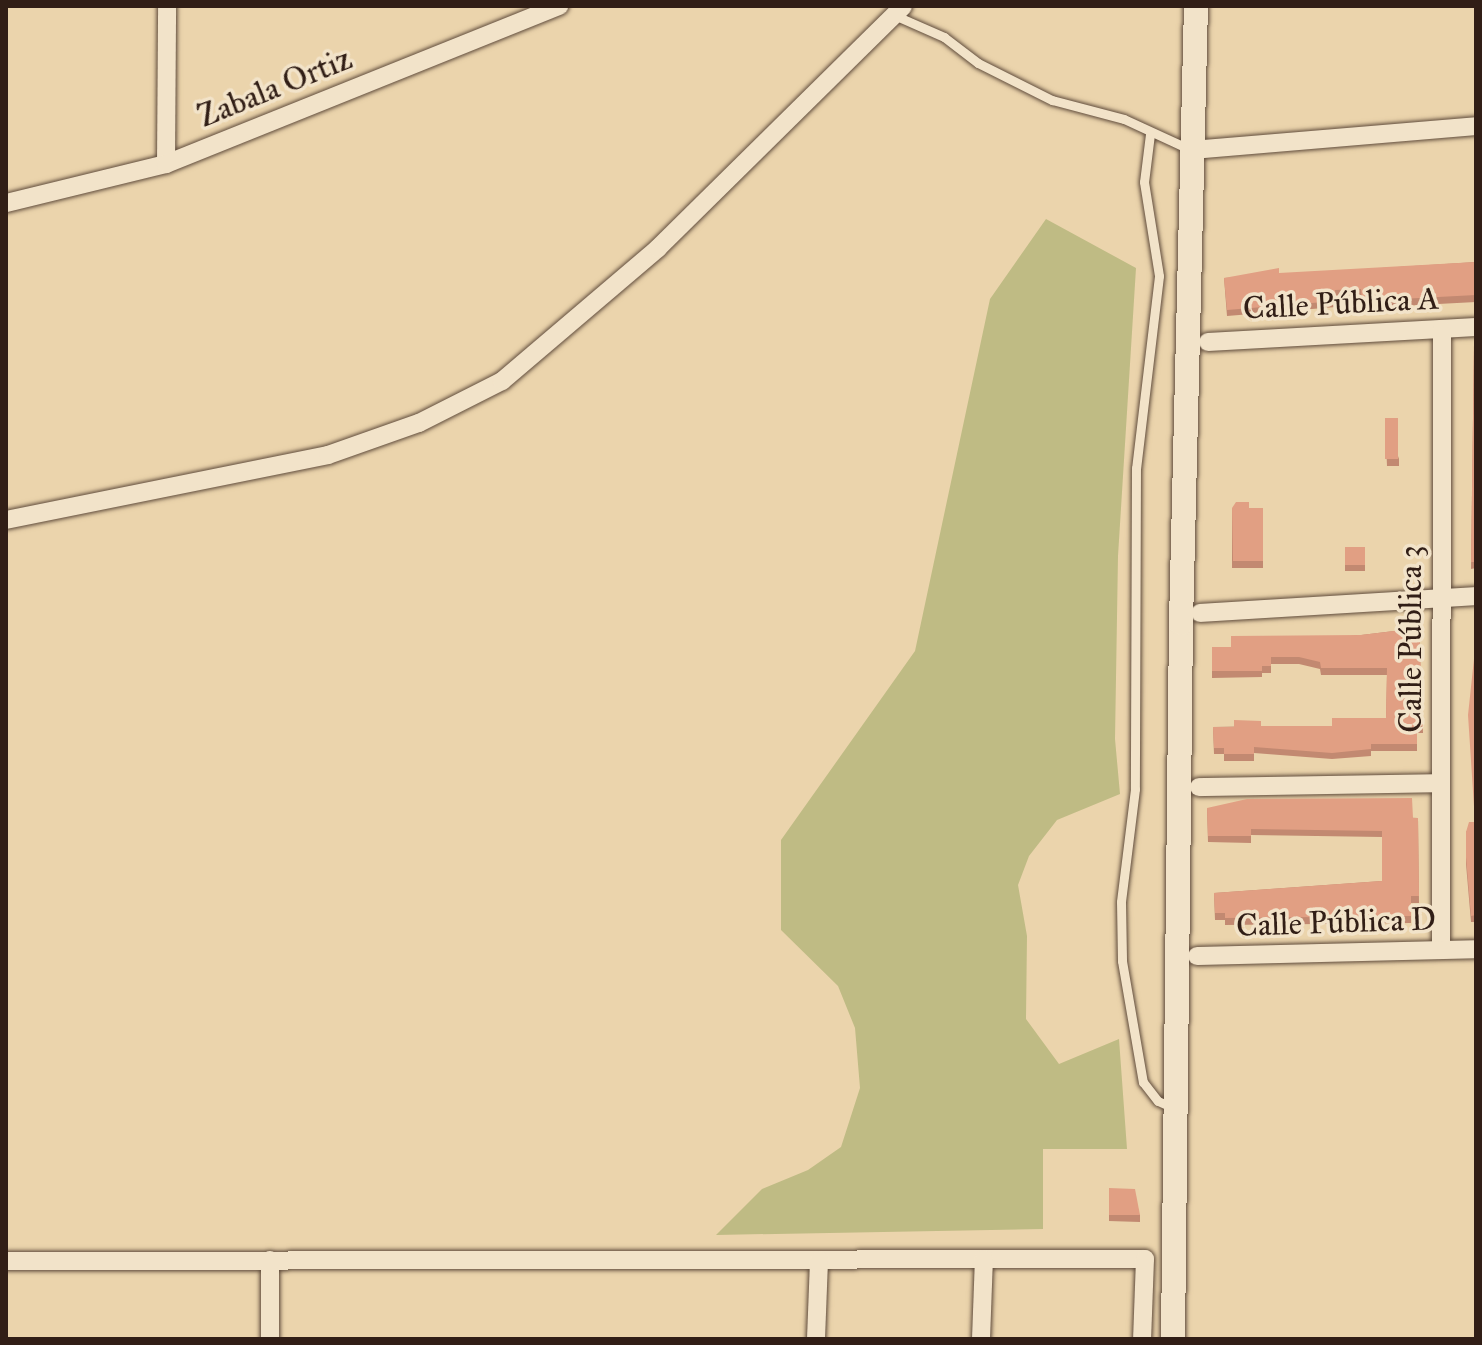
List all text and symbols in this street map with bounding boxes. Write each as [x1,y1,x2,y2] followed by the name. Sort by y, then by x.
[192,40,358,136] street label: Zabala Ortiz
[1242,280,1440,328] street label: Calle Pública A
[1392,545,1430,733] street label: Calle Pública 3
[1235,900,1437,946] street label: Calle Pública D

